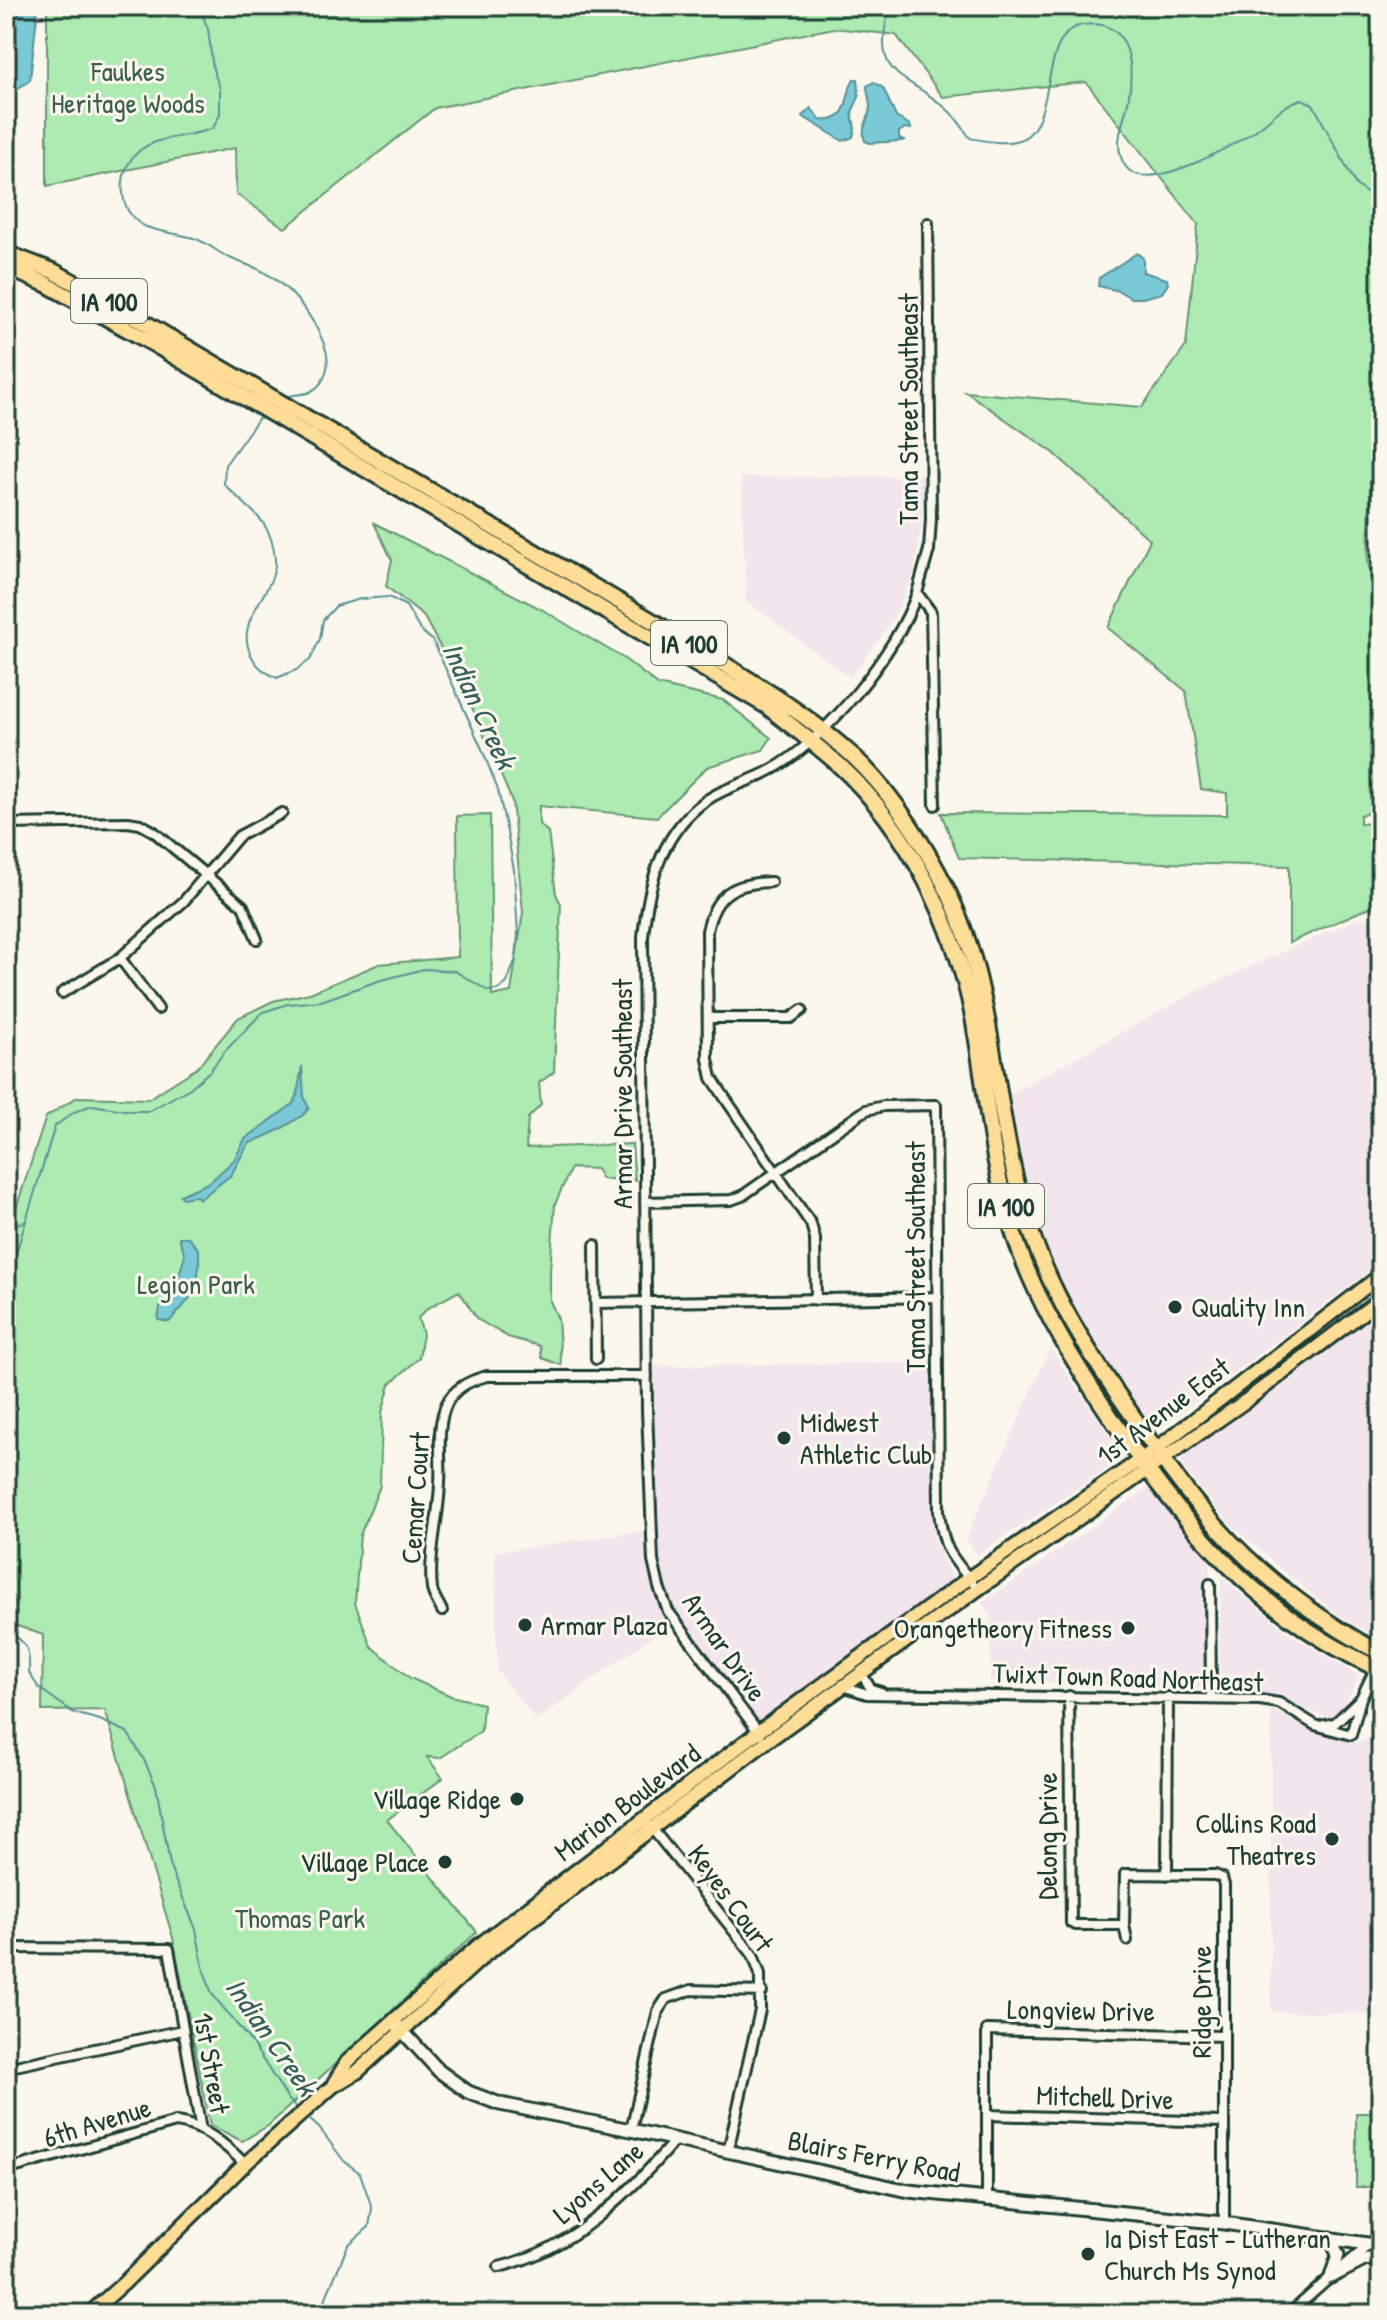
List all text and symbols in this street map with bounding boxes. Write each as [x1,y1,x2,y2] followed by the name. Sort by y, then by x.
[51,52,205,122] park label: Faulkes Heritage Woods
[71,279,147,323] road number: IA 100
[889,293,927,525] street label: Tama Street Southeast
[651,621,727,665] road number: IA 100
[433,635,528,777] water label: Indian Creek
[603,979,641,1209] street label: Armar Drive Southeast
[896,1141,934,1373] street label: Tama Street Southeast
[968,1184,1044,1228] road number: IA 100
[137,1265,255,1303] park label: Legion Park
[1191,1288,1305,1326] place label: Quality Inn
[1166,1298,1184,1316] marker: Quality Inn
[1088,1348,1238,1474] street label: 1st Avenue East
[800,1403,932,1473] place label: Midwest Athletic Club
[775,1429,793,1447] marker: Midwest Athletic Club
[391,1430,439,1565] street label: Cemar Court
[674,1585,776,1709] street label: Armar Drive
[541,1606,668,1644] place label: Armar Plaza
[894,1609,1112,1647] place label: Orangetheory Fitness
[516,1616,534,1634] marker: Armar Plaza
[1119,1619,1137,1637] marker: Orangetheory Fitness
[992,1653,1264,1701] street label: Twixt Town Road Northeast
[546,1734,708,1870] street label: Marion Boulevard
[1028,1772,1066,1900] street label: Delong Drive
[372,1780,501,1818] place label: Village Ridge
[508,1790,526,1808] marker: Village Ridge
[1195,1804,1316,1874] place label: Collins Road Theatres
[1323,1830,1341,1848] marker: Collins Road Theatres
[679,1837,783,1960] street label: Keyes Court
[300,1843,429,1881] place label: Village Place
[436,1853,454,1871] marker: Village Place
[235,1899,365,1937] park label: Thomas Park
[1182,1946,1220,2058] street label: Ridge Drive
[217,1969,329,2105] water label: Indian Creek
[1007,1990,1155,2030] street label: Longview Drive
[184,2009,240,2117] street label: 1st Street
[1036,2076,1174,2118] street label: Mitchell Drive
[39,2088,155,2156] street label: 6th Avenue
[785,2121,963,2191] street label: Blairs Ferry Road
[545,2132,651,2232] street label: Lyons Lane
[1104,2219,1331,2289] place label: Ia Dist East - Lutheran Church Ms Synod
[1079,2245,1097,2263] marker: Ia Dist East - Lutheran Church Ms Synod

